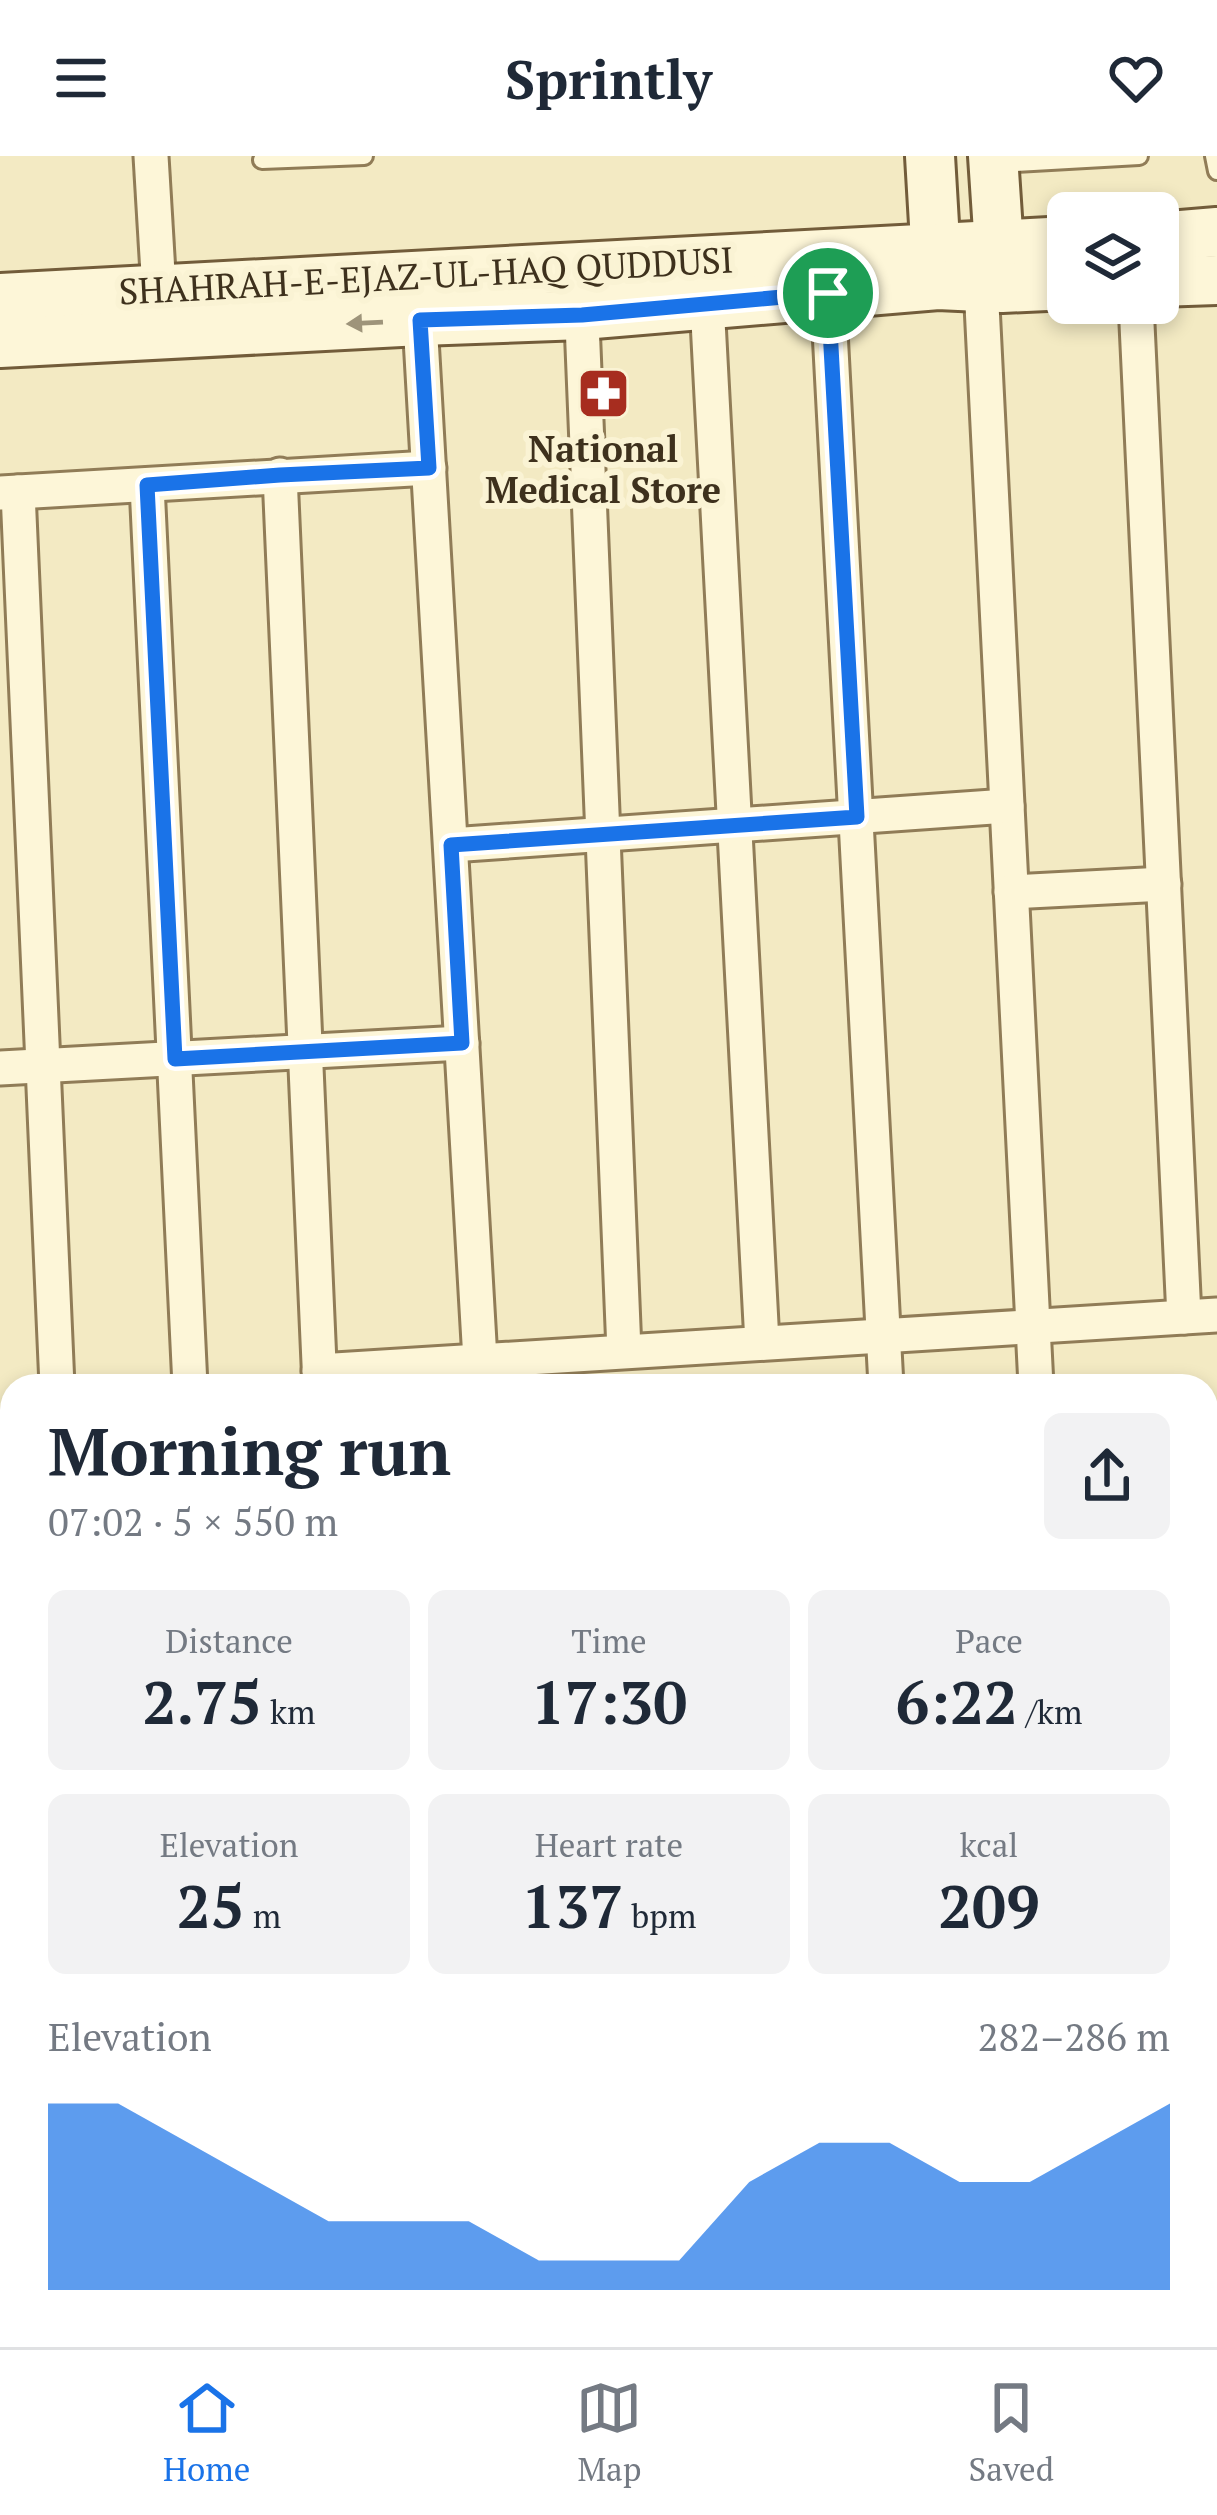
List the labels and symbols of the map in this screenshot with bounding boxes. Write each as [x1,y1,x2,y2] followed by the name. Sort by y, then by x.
[117,235,735,315] street label: SHAHRAH-E-EJAZ-UL-HAQ QUDDUSI
[777,242,879,344] pin
[345,314,383,333] one-way arrow
[575,365,631,421] pharmacy icon: National Medical Store
[485,425,721,513] place label: National Medical Store

